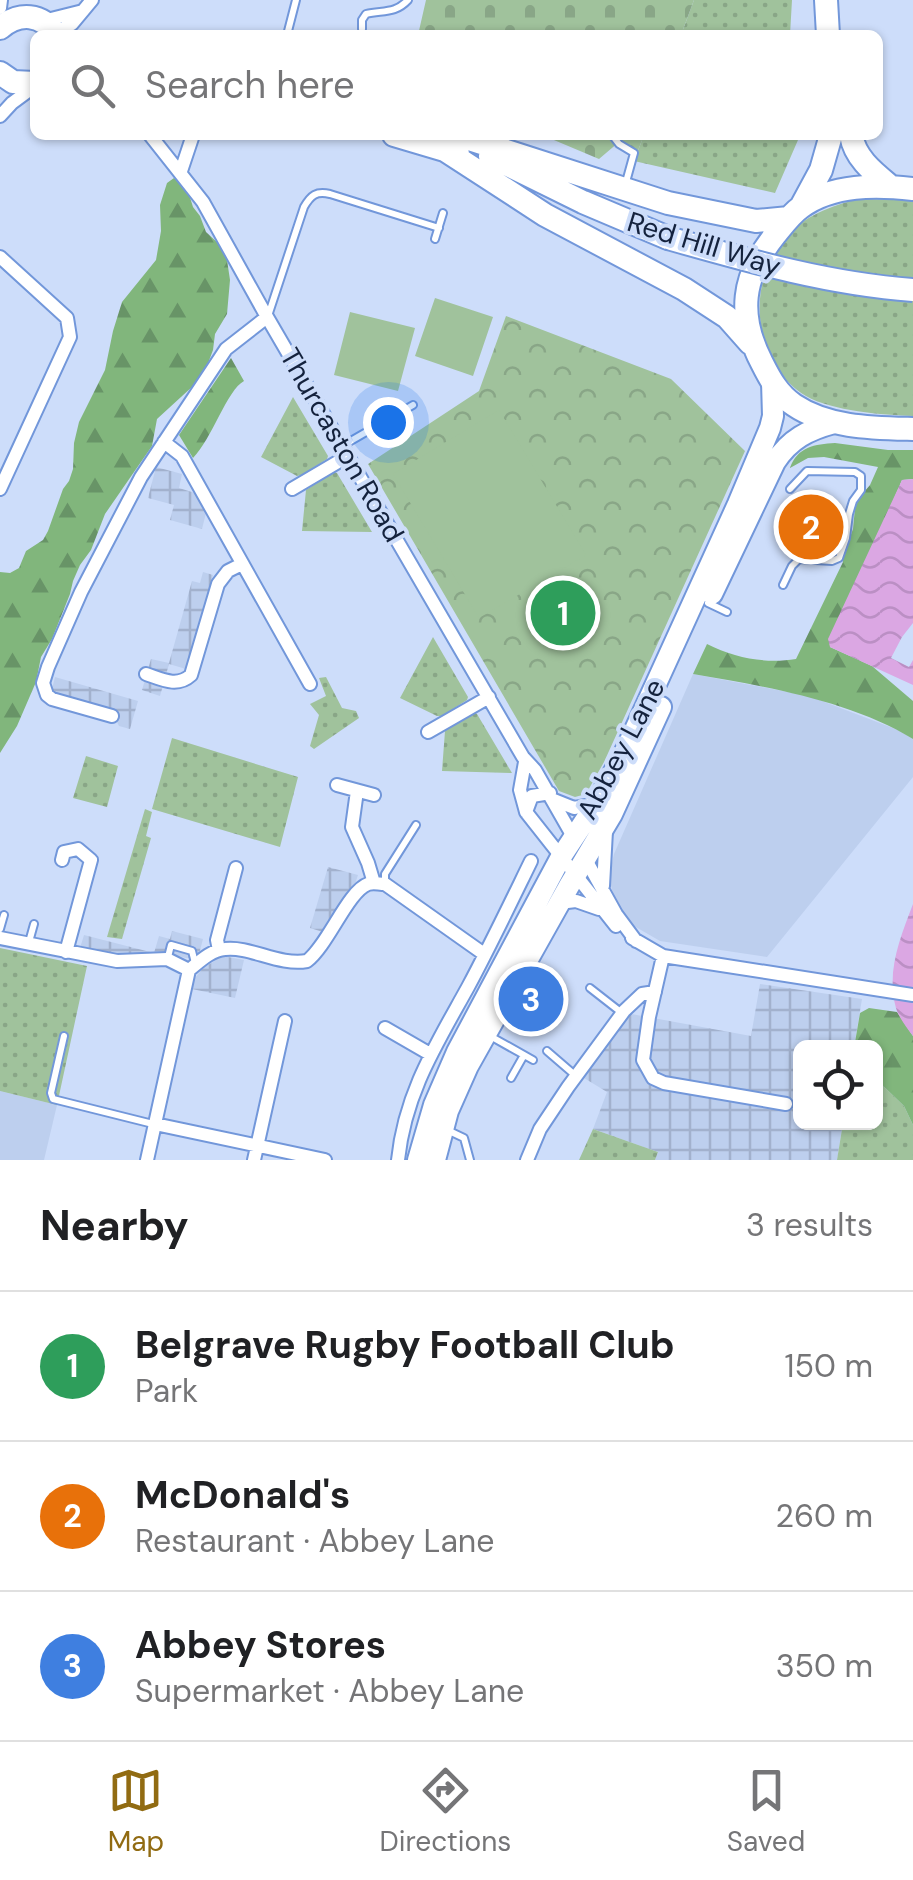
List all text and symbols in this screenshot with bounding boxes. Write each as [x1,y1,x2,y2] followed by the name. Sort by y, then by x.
[30,30,883,140] search box
[65,58,120,113] icon: search
[145,60,355,110] text: Search here
[623,203,785,285] street label: Red Hill Way
[271,341,413,549] street label: Thurcaston Road
[363,397,414,448] your location
[778,490,844,564] pin: 2
[530,576,596,650] pin: 1
[569,672,673,826] street label: Abbey Lane
[498,962,564,1036] pin: 3
[793,1040,883,1130] map controls
[793,1040,883,1130] button: locate
[40,1198,189,1253] text: Nearby
[746,1204,873,1246] text: 3 results
[135,1320,675,1370] text: Belgrave Rugby Football Club
[67,1345,78,1387] text: 1
[785,1345,873,1387] text: 150 m
[135,1370,198,1412] text: Park
[135,1470,350,1520] text: McDonald's
[63,1495,82,1537] text: 2
[776,1495,873,1537] text: 260 m
[135,1520,494,1562] text: Restaurant · Abbey Lane
[135,1620,386,1670] text: Abbey Stores
[63,1645,82,1687] text: 3
[776,1645,873,1687] text: 350 m
[135,1670,524,1712] text: Supermarket · Abbey Lane
[108,1763,164,1860] tab: Map
[380,1763,511,1860] tab: Directions
[727,1763,805,1860] tab: Saved

